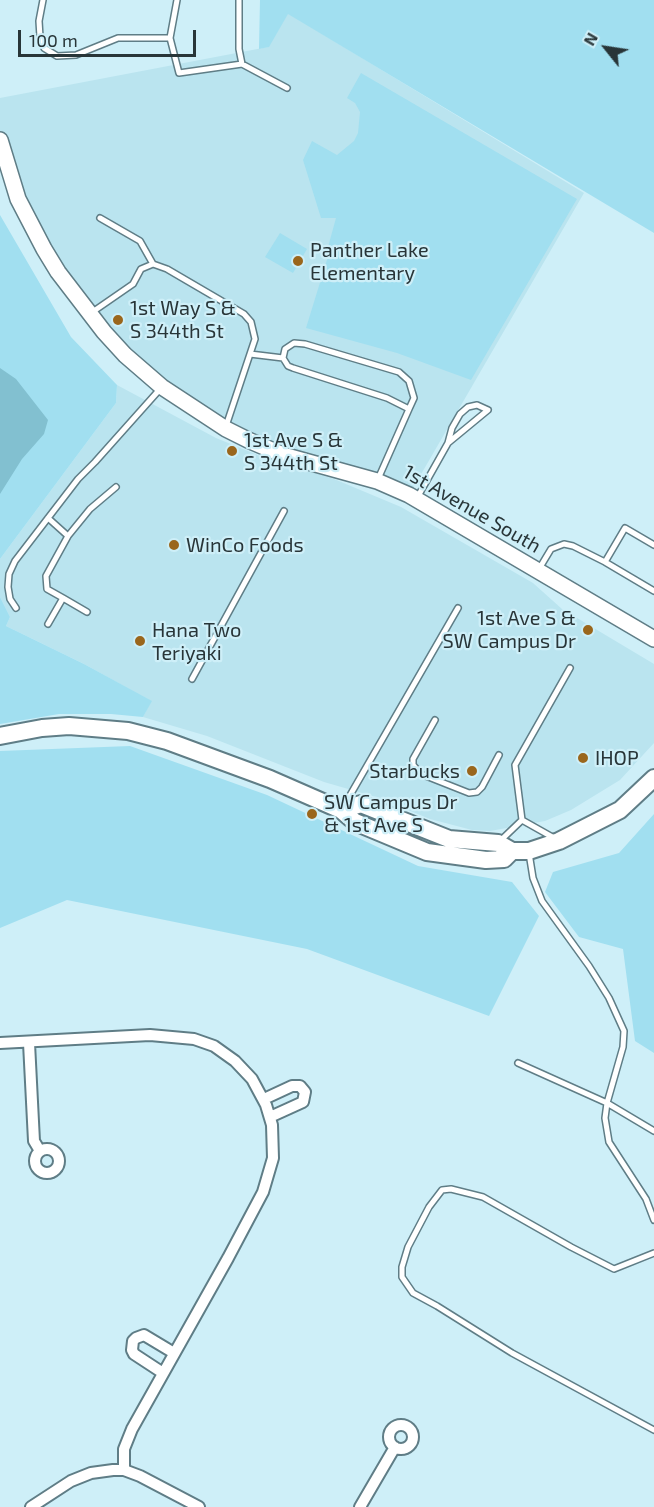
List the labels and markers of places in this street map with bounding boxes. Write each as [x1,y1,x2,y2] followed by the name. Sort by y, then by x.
[310,238,429,285] place label: Panther Lake Elementary
[291,254,305,268] marker: Panther Lake Elementary
[130,296,236,343] place label: 1st Way S & S 344th St
[111,313,125,327] marker: 1st Way S & S 344th St
[244,428,343,475] place label: 1st Ave S & S 344th St
[225,444,239,458] marker: 1st Ave S & S 344th St
[186,533,304,557] place label: WinCo Foods
[167,538,181,552] marker: WinCo Foods
[443,606,576,653] place label: 1st Ave S & SW Campus Dr
[152,618,241,665] place label: Hana Two Teriyaki
[581,623,595,637] marker: 1st Ave S & SW Campus Dr
[133,634,147,648] marker: Hana Two Teriyaki
[595,746,639,770] place label: IHOP
[576,751,590,765] marker: IHOP
[369,759,460,783] place label: Starbucks
[465,764,479,778] marker: Starbucks
[324,790,457,837] place label: SW Campus Dr & 1st Ave S
[305,807,319,821] marker: SW Campus Dr & 1st Ave S

